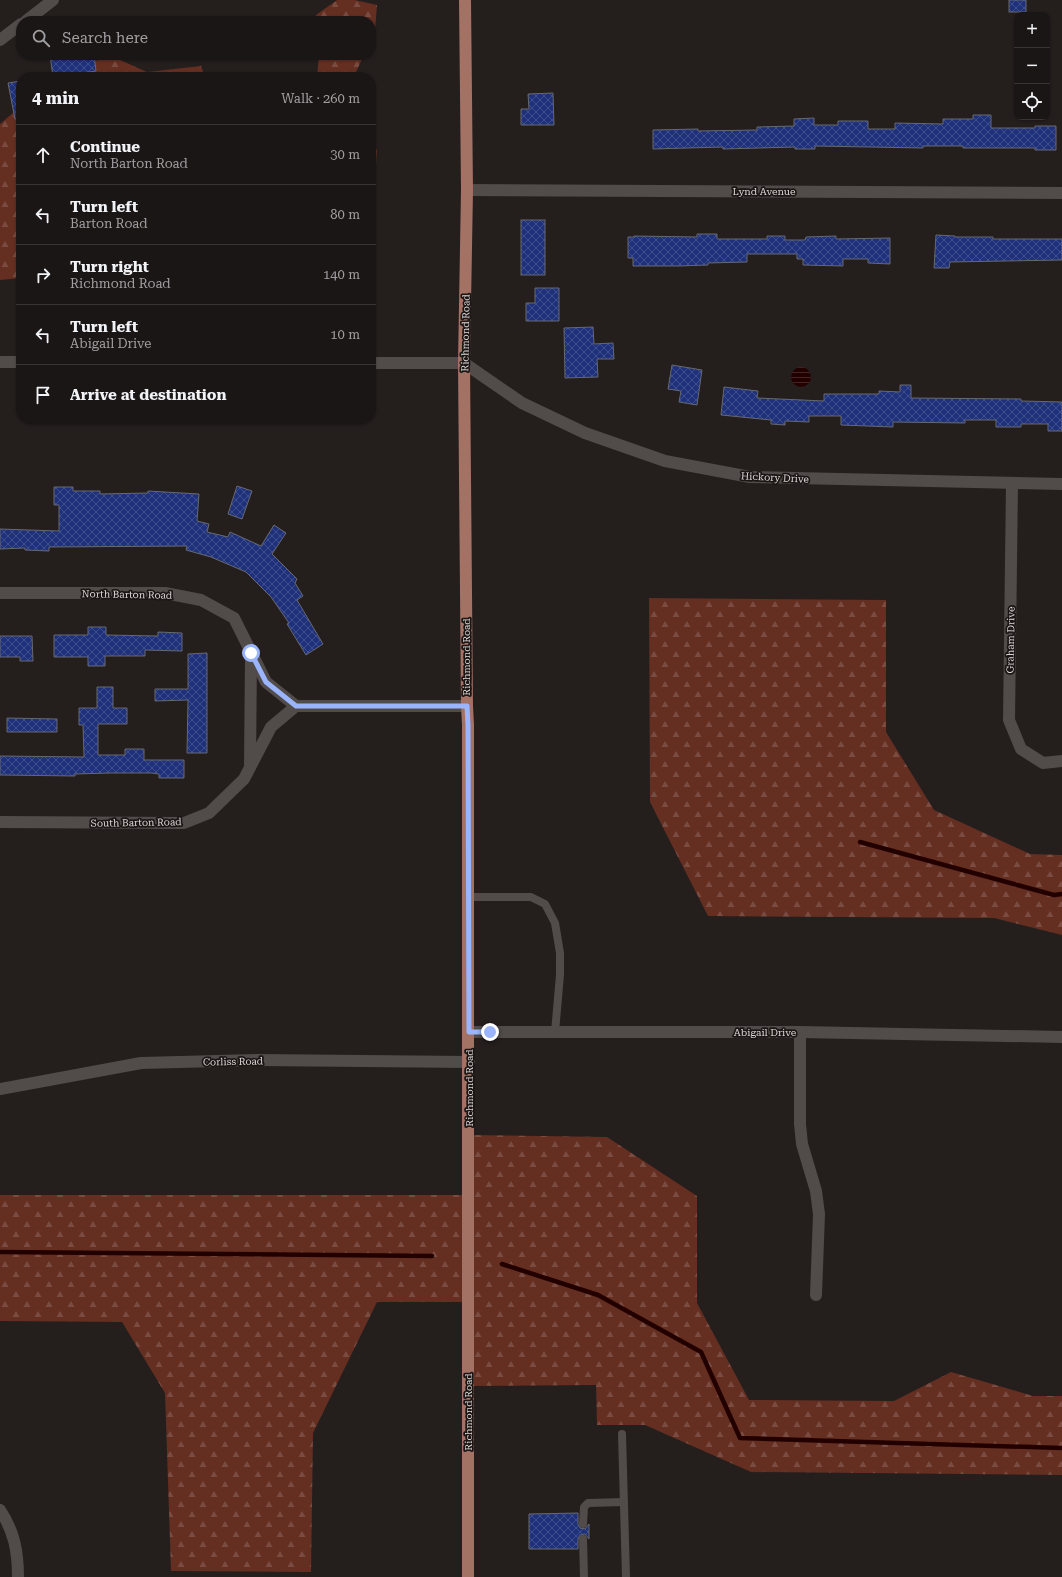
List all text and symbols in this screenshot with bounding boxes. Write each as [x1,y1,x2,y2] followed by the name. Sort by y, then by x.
[1014,12,1050,120] map controls
[1014,12,1050,48] button: +
[16,16,376,60] search box
[30,27,52,49] icon: search
[62,29,148,47] text: Search here
[1014,48,1050,84] button: −
[1014,84,1050,120] button: locate
[32,88,79,108] text: 4 min
[281,91,360,106] text: Walk · 260 m
[70,138,140,156] text: Continue
[32,144,54,166] icon: ahead
[330,147,360,162] text: 30 m
[70,156,188,171] text: North Barton Road
[732,186,796,197] street label: Lynd Avenue
[70,198,138,216] text: Turn left
[32,204,54,226] icon: left
[330,207,360,222] text: 80 m
[70,216,148,231] text: Barton Road
[70,258,149,276] text: Turn right
[32,264,54,286] icon: right
[323,267,360,282] text: 140 m
[70,276,171,291] text: Richmond Road
[459,294,472,372] street label: Richmond Road
[70,318,138,336] text: Turn left
[32,324,54,346] icon: left
[330,327,360,342] text: 10 m
[70,336,151,351] text: Abigail Drive
[32,384,54,406] icon: arrive
[70,386,226,404] text: Arrive at destination
[741,470,810,485] street label: Hickory Drive
[82,588,173,601] street label: North Barton Road
[1004,606,1017,674] street label: Graham Drive
[461,618,472,696] street label: Richmond Road
[242,644,260,662] route start
[90,816,182,829] street label: South Barton Road
[481,1023,499,1041] route end
[734,1027,797,1038] street label: Abigail Drive
[464,1049,475,1127] street label: Richmond Road
[203,1055,264,1068] street label: Corliss Road
[463,1373,474,1451] street label: Richmond Road

